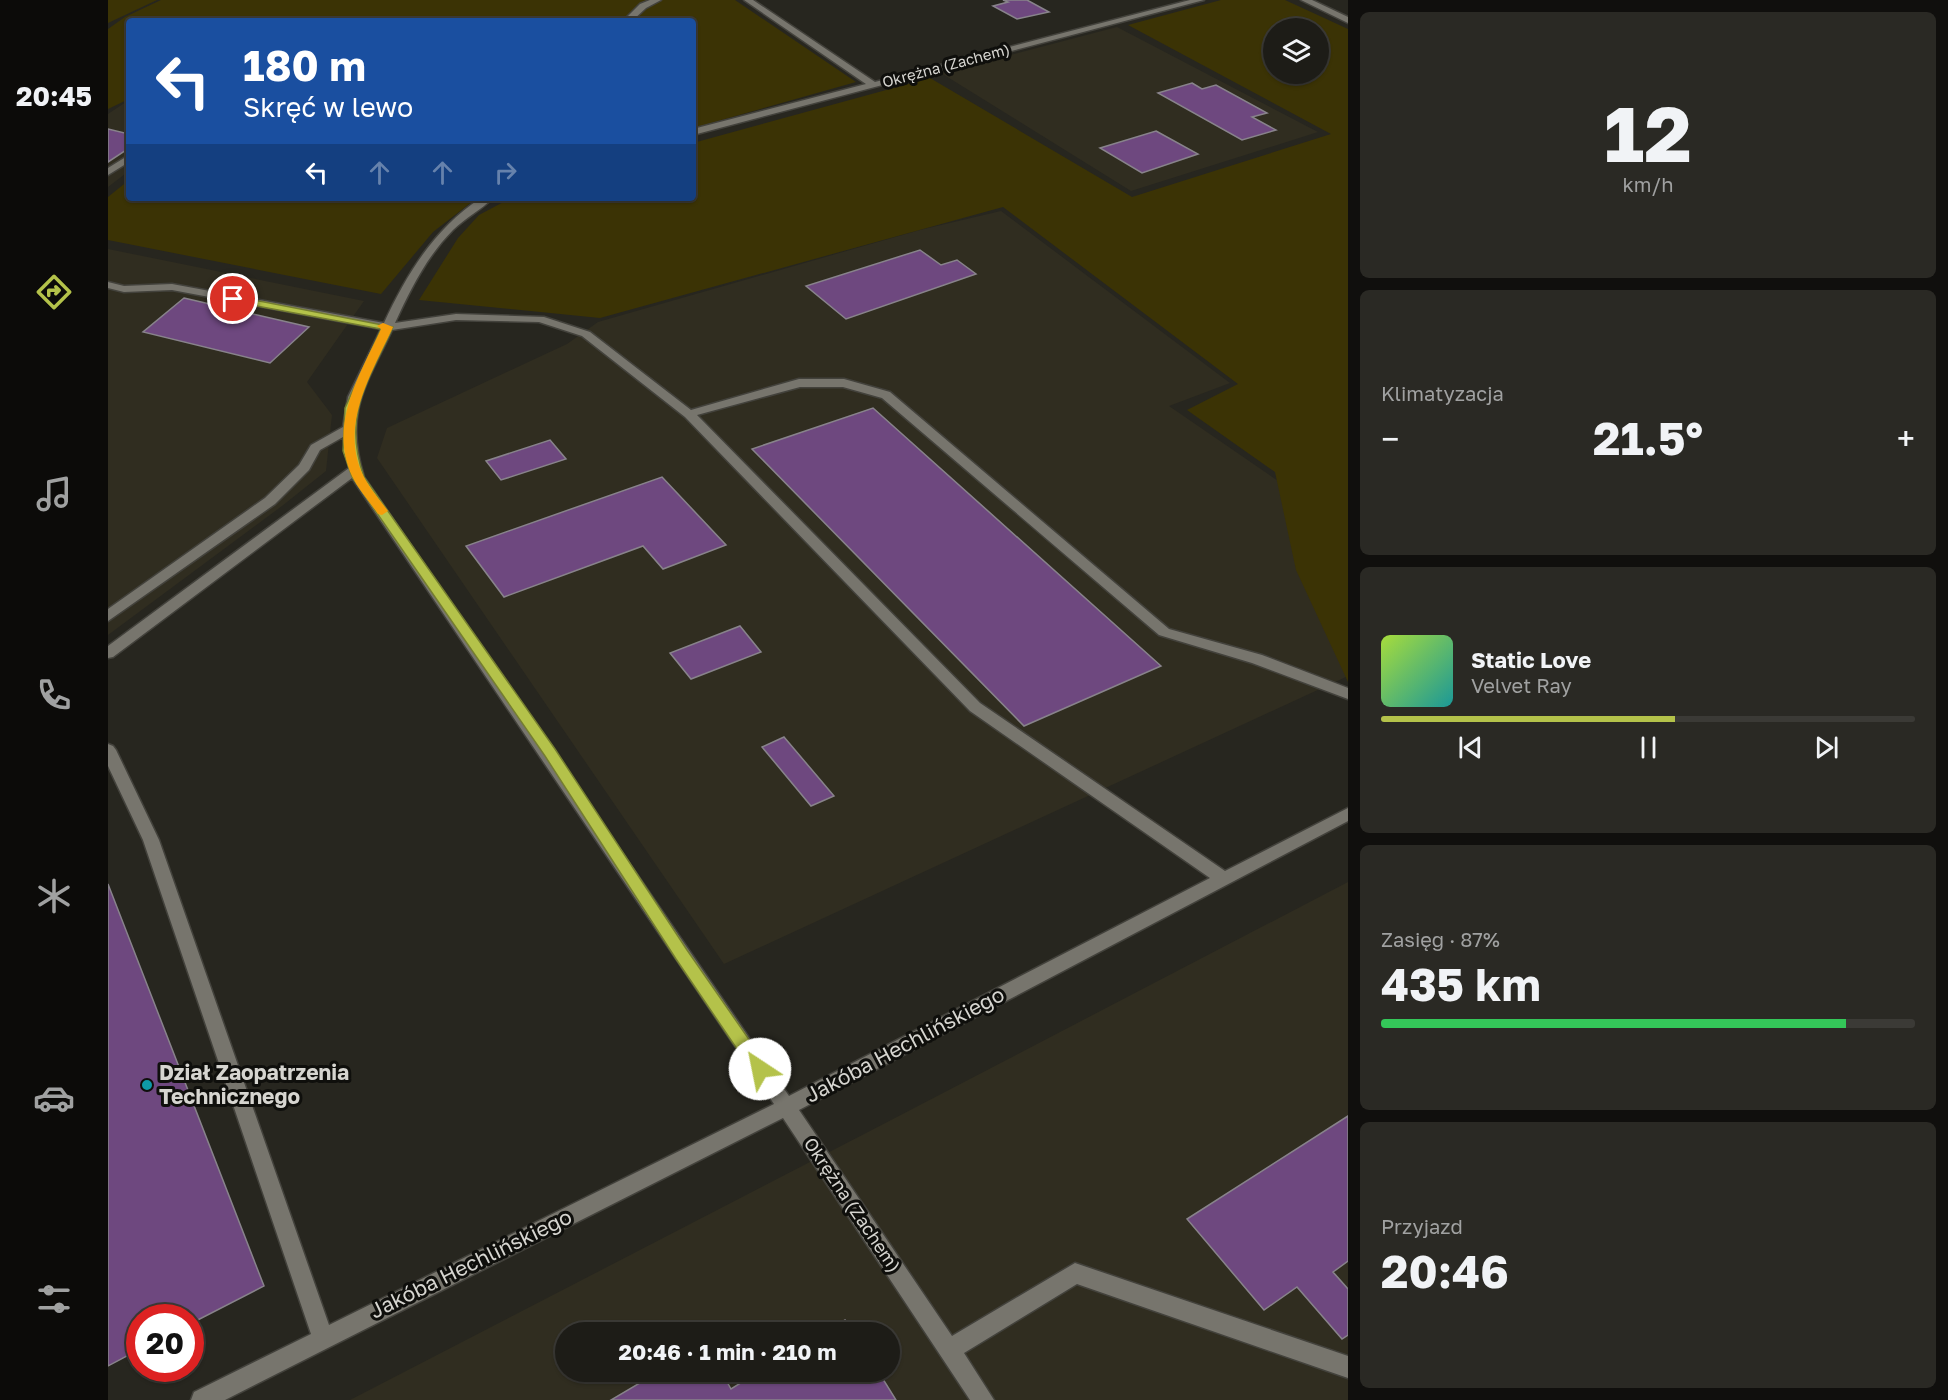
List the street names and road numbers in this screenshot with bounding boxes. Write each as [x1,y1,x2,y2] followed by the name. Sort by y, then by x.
[880,39,1011,91] street label: Okrężna (Zachem)
[801,981,1009,1108] street label: Jakóba Hechlińskiego
[800,1133,906,1276] street label: Okrężna (Zachem)
[365,1203,576,1323] street label: Jakóba Hechlińskiego

